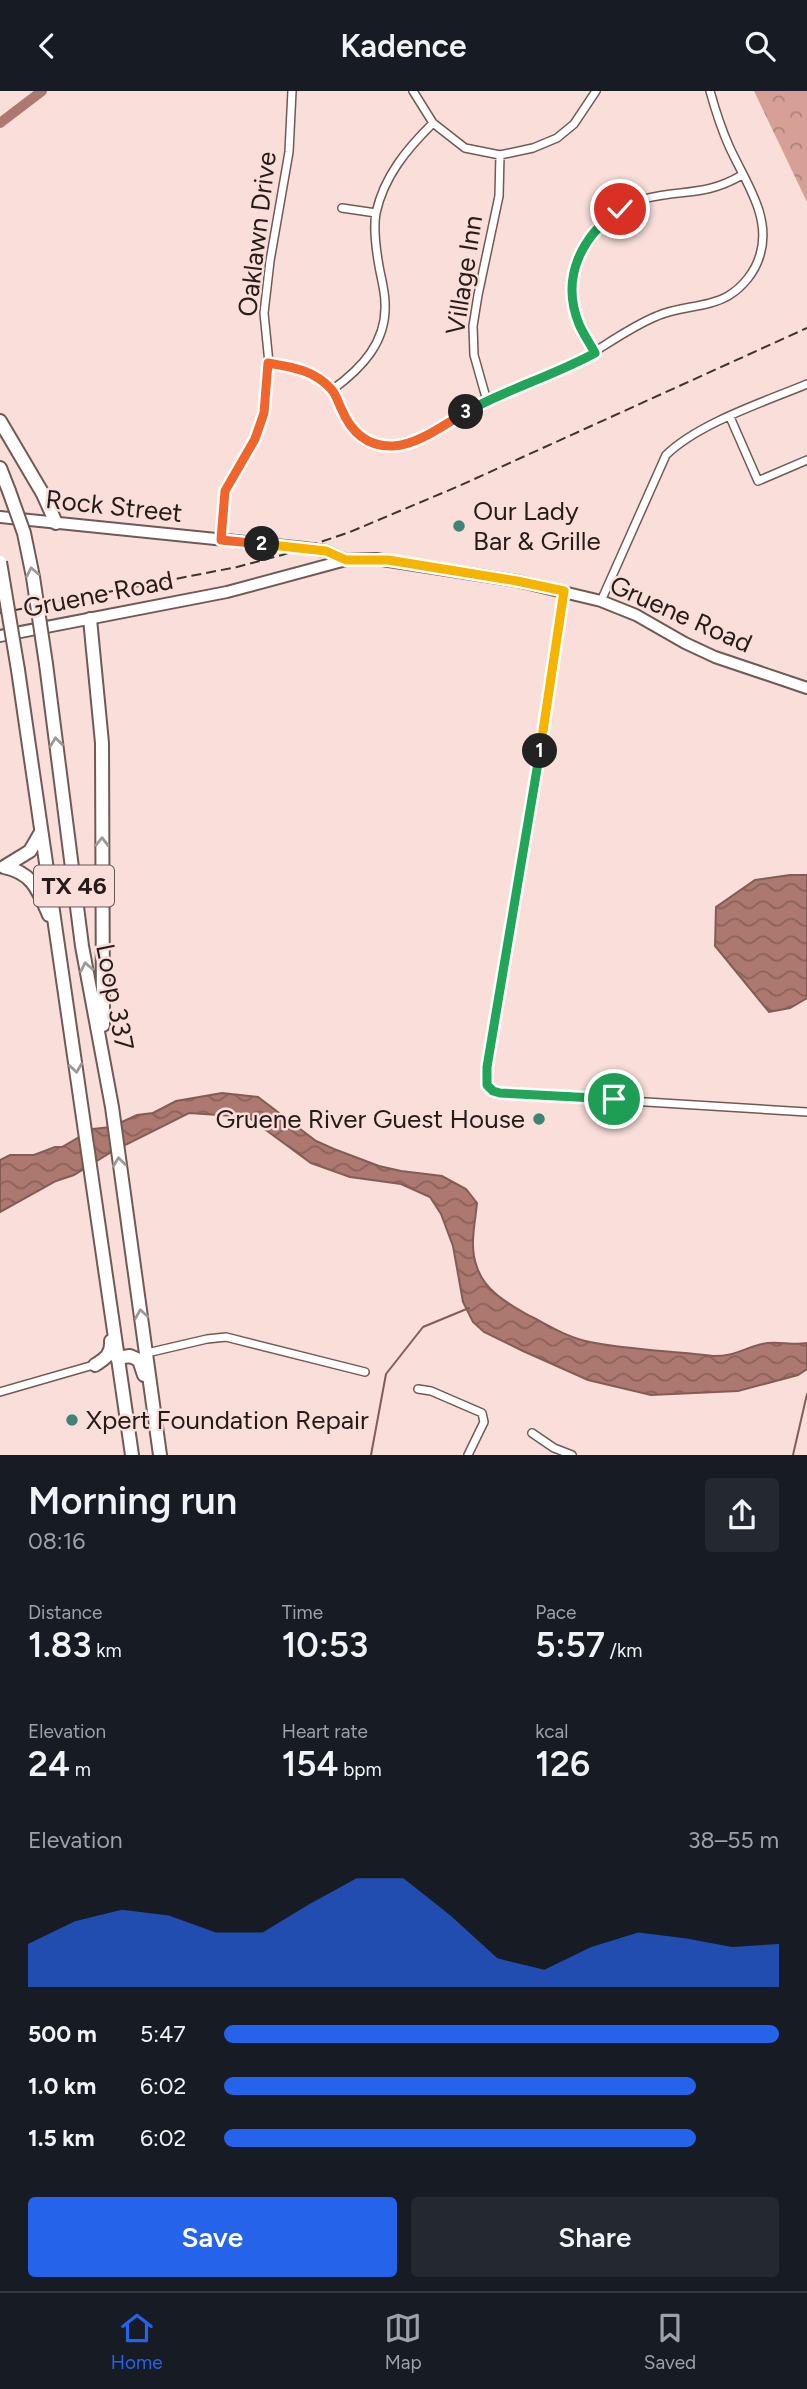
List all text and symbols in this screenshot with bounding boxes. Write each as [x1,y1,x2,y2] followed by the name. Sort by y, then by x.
[28,27,66,65] icon: back
[340,27,467,65] text: Kadence
[741,27,779,65] icon: search
[231,150,283,318] street label: Oaklawn Drive
[590,179,650,239] pin
[601,190,639,228] icon: check
[439,213,489,337] street label: Village Inn
[448,395,484,429] pin: 3
[460,400,471,423] text: 3
[44,483,184,529] street label: Rock Street
[473,495,601,557] place label: Our Lady Bar & Grille
[451,518,467,534] marker: Our Lady Bar & Grille
[244,526,280,561] pin: 2
[256,532,267,555] text: 2
[20,564,176,624] street label: Gruene Road
[25,566,40,578] one-way arrow
[605,568,757,660] street label: Gruene Road
[522,733,558,769] pin: 1
[48,736,63,748] one-way arrow
[535,739,544,762] text: 1
[94,836,110,847] one-way arrow
[34,865,114,907] road number: TX 46
[89,941,141,1053] street label: Loop 337
[79,961,94,973] one-way arrow
[68,1062,83,1074] one-way arrow
[584,1069,644,1129] pin
[595,1080,633,1118] icon: arrive
[215,1103,525,1135] place label: Gruene River Guest House
[531,1111,547,1127] marker: Gruene River Guest House
[112,1157,127,1168] one-way arrow
[134,1308,149,1320] one-way arrow
[86,1404,369,1436] place label: Xpert Foundation Repair
[64,1412,80,1428] marker: Xpert Foundation Repair
[28,1478,237,1524] text: Morning run
[705,1478,779,1552] button: share
[28,1527,85,1555] text: 08:16
[28,1601,102,1624] text: Distance
[282,1601,323,1624] text: Time
[535,1601,576,1624] text: Pace
[28,1624,92,1666] text: 1.83
[282,1624,368,1666] text: 10:53
[535,1624,605,1666] text: 5:57
[92,1639,122,1662] text: km
[605,1639,642,1662] text: /km
[28,1720,106,1743] text: Elevation
[282,1720,368,1743] text: Heart rate
[535,1720,569,1743] text: kcal
[28,1743,70,1785] text: 24
[282,1743,339,1785] text: 154
[535,1743,590,1785] text: 126
[70,1758,91,1781] text: m
[339,1758,382,1781] text: bpm
[28,1826,123,1854] text: Elevation
[688,1826,779,1854] text: 38–55 m
[28,2020,97,2048] text: 500 m
[140,2020,186,2048] text: 5:47
[28,2072,96,2100] text: 1.0 km
[140,2072,186,2100] text: 6:02
[28,2124,95,2152] text: 1.5 km
[140,2124,186,2152] text: 6:02
[28,2197,397,2277] button: Save
[411,2197,779,2277] button: Share
[111,2309,163,2374] tab: Home
[384,2309,422,2374] tab: Map
[644,2309,696,2374] tab: Saved

